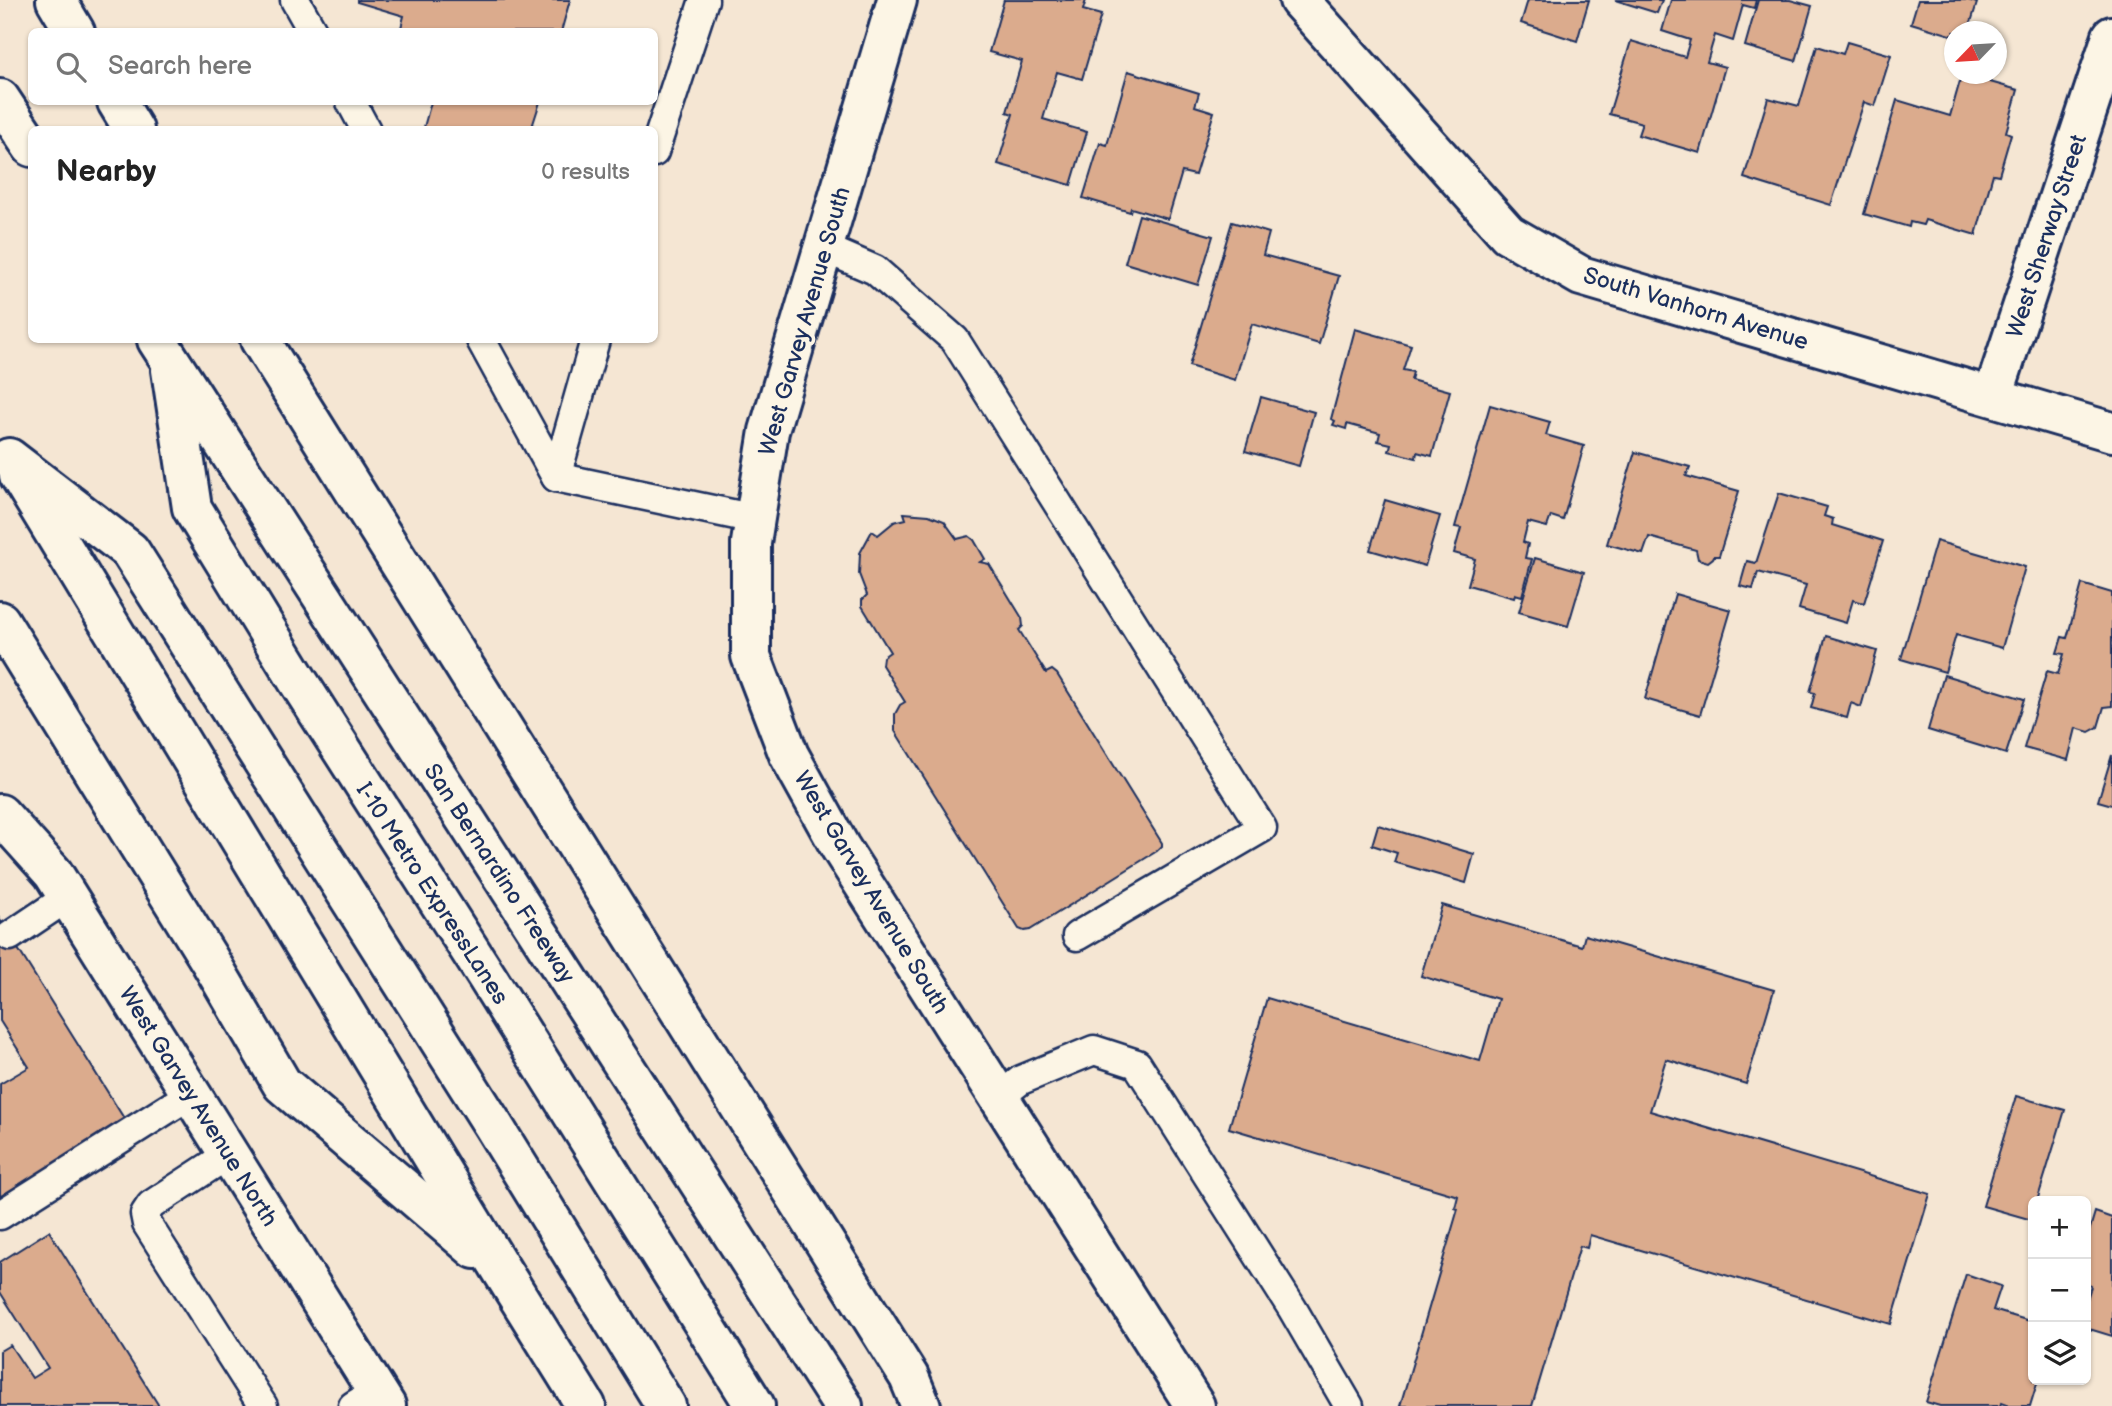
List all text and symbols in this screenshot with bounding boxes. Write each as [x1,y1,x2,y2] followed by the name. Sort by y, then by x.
[1944,21,2007,84] north arrow
[28,28,658,105] search box
[52,48,90,86] icon: search
[108,51,252,82] text: Search here
[2001,131,2093,342] street label: West Sherway Street
[56,154,156,190] text: Nearby
[541,158,630,186] text: 0 results
[753,184,857,459] street label: West Garvey Avenue South
[1580,261,1812,357] street label: South Vanhorn Avenue
[418,759,581,989] street label: San Bernardino Freeway
[788,766,955,1019] street label: West Garvey Avenue South
[350,777,514,1010] street label: I-10 Metro ExpressLanes
[113,981,284,1232] street label: West Garvey Avenue North
[2028,1196,2091,1385] map controls
[2028,1196,2091,1259] button: +
[2028,1259,2091,1322] button: −
[2028,1322,2091,1385] button: layers

